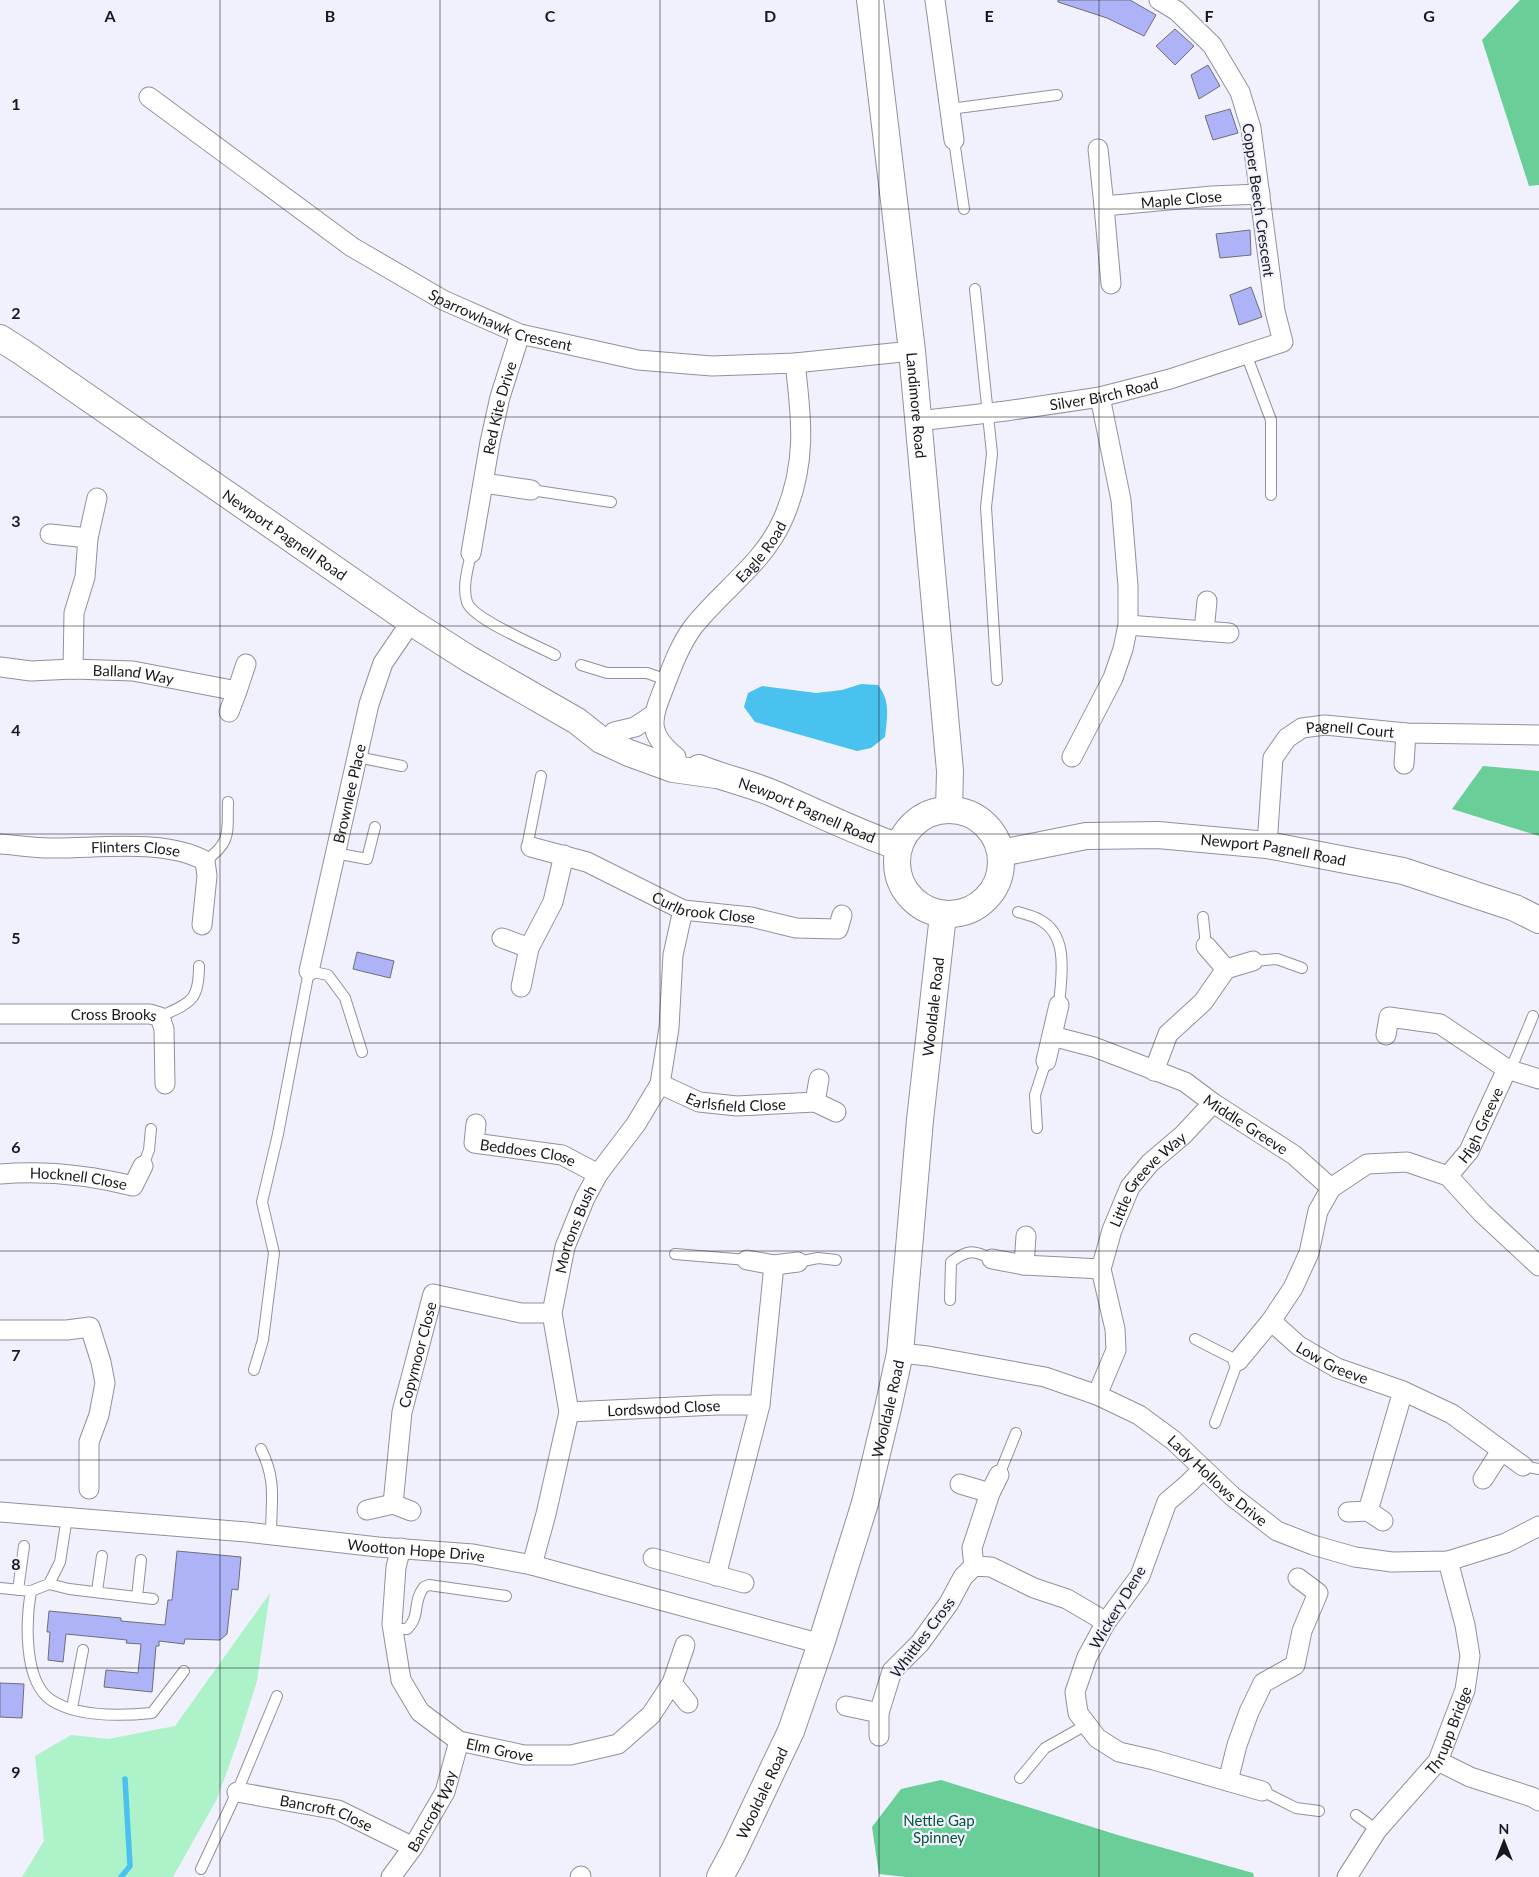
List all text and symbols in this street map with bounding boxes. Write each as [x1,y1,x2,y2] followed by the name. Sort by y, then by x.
[103,6,116,25] text: A
[325,6,335,25] text: B
[545,6,556,25] text: C
[764,6,776,25] text: D
[984,6,994,25] text: E
[1204,6,1214,25] text: F
[1423,6,1435,25] text: G
[11,94,21,113] text: 1
[1239,122,1279,279] street label: Copper Beech Crescent
[1140,187,1222,212] street label: Maple Close
[426,285,574,354] street label: Sparrowhawk Crescent
[11,303,21,322] text: 2
[903,351,931,459] street label: Landimore Road
[479,359,520,456] street label: Red Kite Drive
[1048,373,1160,413] street label: Silver Birch Road
[219,485,350,584] street label: Newport Pagnell Road
[11,511,21,530] text: 3
[732,518,790,586] street label: Eagle Road
[93,661,176,688] street label: Balland Way
[1305,716,1396,741] street label: Pagnell Court
[11,720,21,739] text: 4
[329,742,369,845] street label: Brownlee Place
[736,773,878,846] street label: Newport Pagnell Road
[1200,830,1348,869] street label: Newport Pagnell Road
[91,837,182,860] street label: Flinters Close
[649,887,757,927] street label: Curlbrook Close
[11,928,21,947] text: 5
[918,956,947,1057] street label: Wooldale Road
[71,1005,159,1025] street label: Cross Brooks
[1454,1084,1506,1167] street label: High Greeve
[683,1088,787,1115] street label: Earlsfield Close
[1200,1090,1292,1158] street label: Middle Greeve
[1105,1128,1189,1229] street label: Little Greeve Way
[479,1135,579,1170] street label: Beddoes Close
[11,1137,21,1156] text: 6
[30,1164,129,1193] street label: Hocknell Close
[551,1182,599,1275] street label: Mortons Bush
[394,1300,440,1410] street label: Copymoor Close
[1293,1337,1371,1387] street label: Low Greeve
[11,1345,21,1364] text: 7
[867,1358,907,1459] street label: Wooldale Road
[607,1396,721,1419] street label: Lordswood Close
[1164,1431,1271,1529] street label: Lady Hollows Drive
[346,1535,487,1565] street label: Wootton Hope Drive
[11,1554,21,1573] text: 8
[1085,1562,1149,1652] street label: Wickery Dene
[886,1593,958,1681] street label: Whittles Cross
[1421,1684,1475,1778] street label: Thrupp Bridge
[465,1734,533,1764] street label: Elm Grove
[732,1744,791,1842] street label: Wooldale Road
[11,1762,21,1781] text: 9
[403,1768,460,1855] street label: Bancroft Way
[278,1791,376,1835] street label: Bancroft Close
[903,1811,975,1846] park label: Nettle Gap Spinney
[1479,1817,1529,1867] north arrow
[1499,1820,1509,1837] text: N

